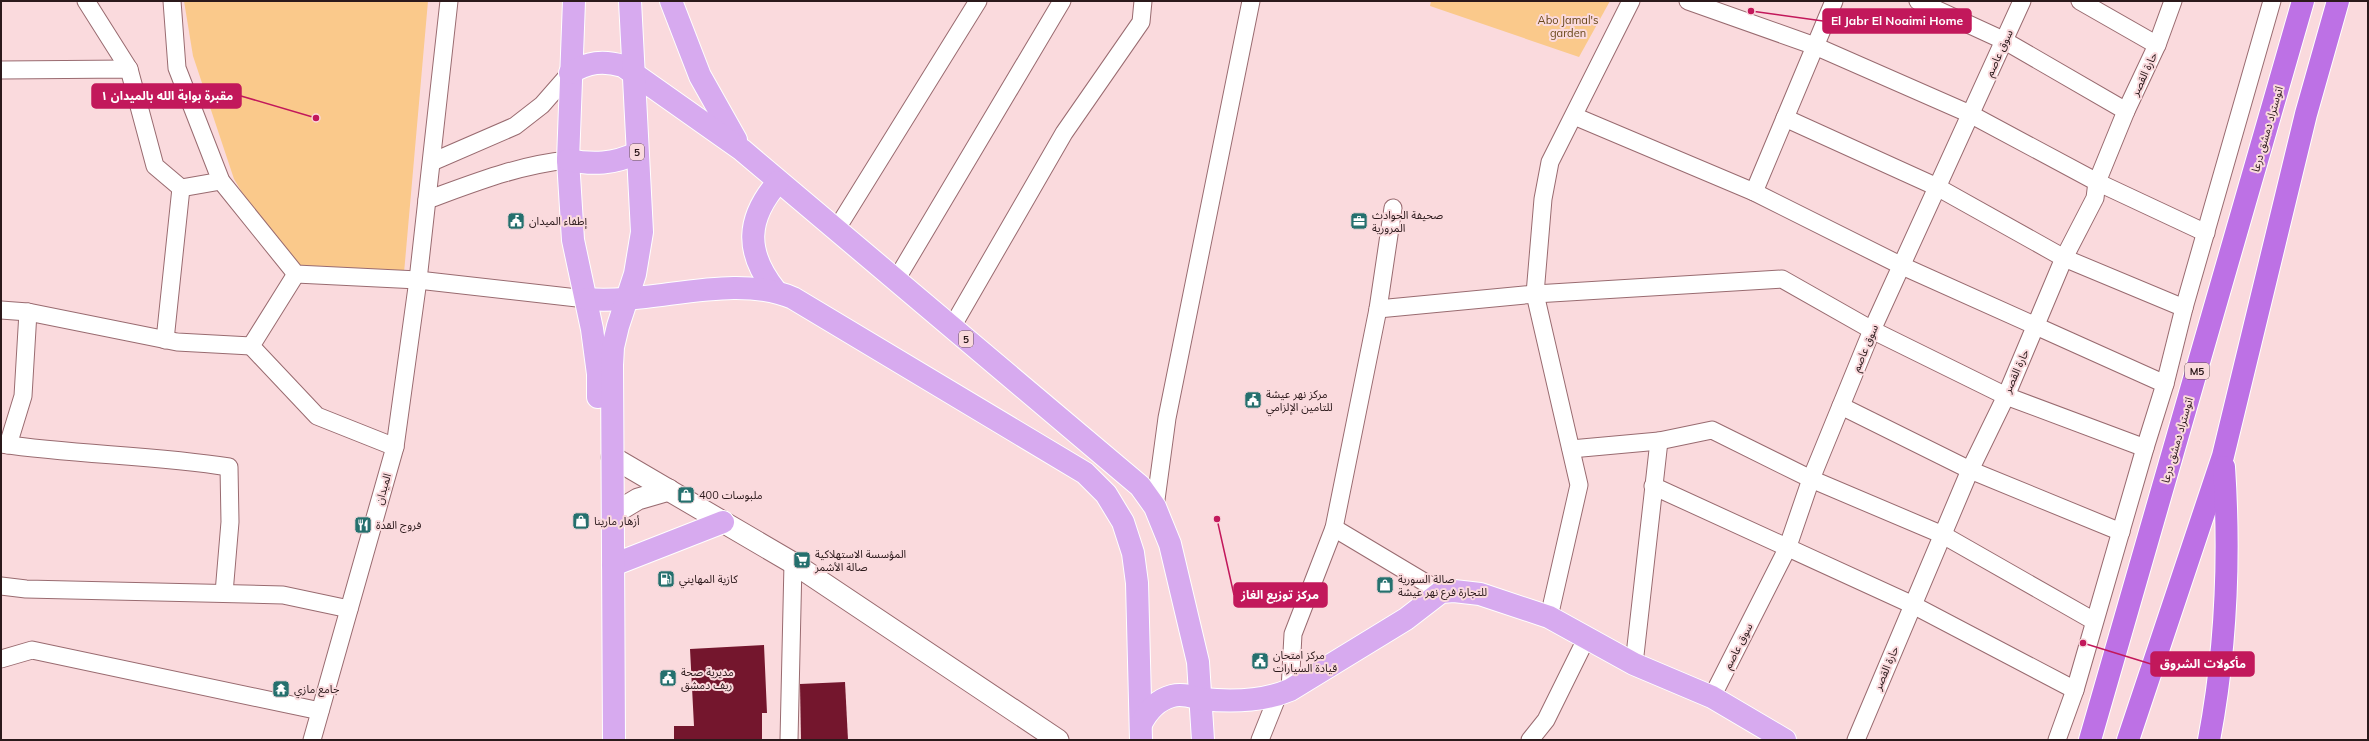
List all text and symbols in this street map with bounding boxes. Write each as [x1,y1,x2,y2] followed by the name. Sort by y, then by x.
[1823,9,1971,33] callout: El Jabr El Noaimi Home
[1538,13,1598,40] park label: Abo Jamal's garden
[1831,13,1963,28] text: El Jabr El Noaimi Home
[1982,27,2018,79] street label: سوق عاصم
[2127,50,2160,99] street label: حارة القصر
[92,84,241,108] callout: مقبرة بوابة الله بالميدان ١
[2248,85,2286,173] street label: اتوستراد دمشق درعا
[101,88,233,103] text: مقبرة بوابة الله بالميدان ١
[630,144,644,160] road number: 5
[1372,208,1443,235] place label: صحيفة الحوادث المرورية
[506,211,526,231] public building icon: إطفاء الميدان
[1349,211,1369,231] office icon: صحيفة الحوادث المرورية
[529,214,588,229] place label: إطفاء الميدان
[1849,322,1883,375] street label: سوق عاصم
[959,331,973,347] road number: 5
[2000,347,2032,396] street label: حارة القصر
[2185,363,2209,379] road number: M5
[1266,387,1333,417] place label: مركز نهر عيشة للتامين الإلزامي
[1243,390,1263,410] public building icon: مركز نهر عيشة للتامين الإلزامي
[2158,396,2196,484] street label: اتوستراد دمشق درعا
[372,472,394,506] street label: الميدان
[676,485,696,505] shop icon: ملبوسات 400
[699,488,763,502] place label: ملبوسات 400
[571,511,591,531] shop icon: أزهار مارينا
[594,514,640,528] place label: أزهار مارينا
[353,515,373,535] restaurant icon: فروج القدة
[376,518,421,533] place label: فروج القدة
[814,547,906,574] place label: المؤسسة الاستهلاكية صالة الأشمر
[792,550,812,570] supermarket icon: المؤسسة الاستهلاكية صالة الأشمر
[656,569,676,589] fuel station icon: كازية المهايني
[679,572,738,589] place label: كازية المهايني
[1398,572,1487,600] place label: صالة السورية للتجارة فرع نهر عيشة
[1375,575,1395,595] shop icon: صالة السورية للتجارة فرع نهر عيشة
[1234,583,1327,607] callout: مركز توزيع الغاز
[1240,587,1319,604] text: مركز توزيع الغاز
[1720,620,1758,672] street label: سوق عاصم
[1870,643,1902,693] street label: حارة القصر
[1273,648,1337,675] place label: مركز امتحان قيادة السيارات
[1250,651,1270,671] public building icon: مركز امتحان قيادة السيارات
[2151,652,2254,676] callout: مأكولات الشروق
[2160,656,2246,671] text: مأكولات الشروق
[681,665,734,692] place label: مديرية صحة ريف دمشق
[658,668,678,688] public building icon: مديرية صحة ريف دمشق
[271,679,291,699] temple icon: جامع مازي
[294,682,340,699] place label: جامع مازي

